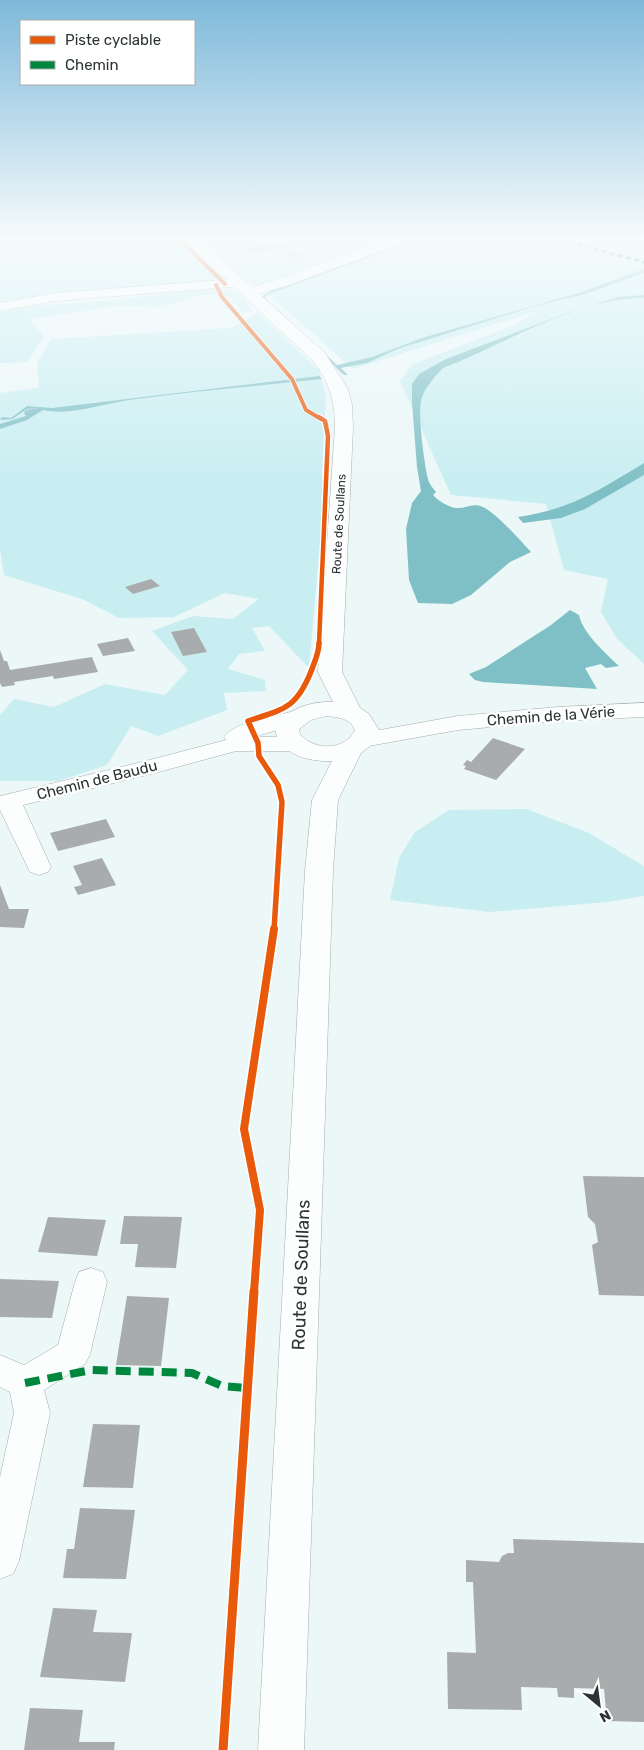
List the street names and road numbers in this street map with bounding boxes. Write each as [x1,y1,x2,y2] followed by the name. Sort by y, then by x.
[329,473,349,575] street label: Route de Soullans
[486,703,616,729] street label: Chemin de la Vérie
[35,756,159,804] street label: Chemin de Baudu
[287,1199,315,1351] street label: Route de Soullans

